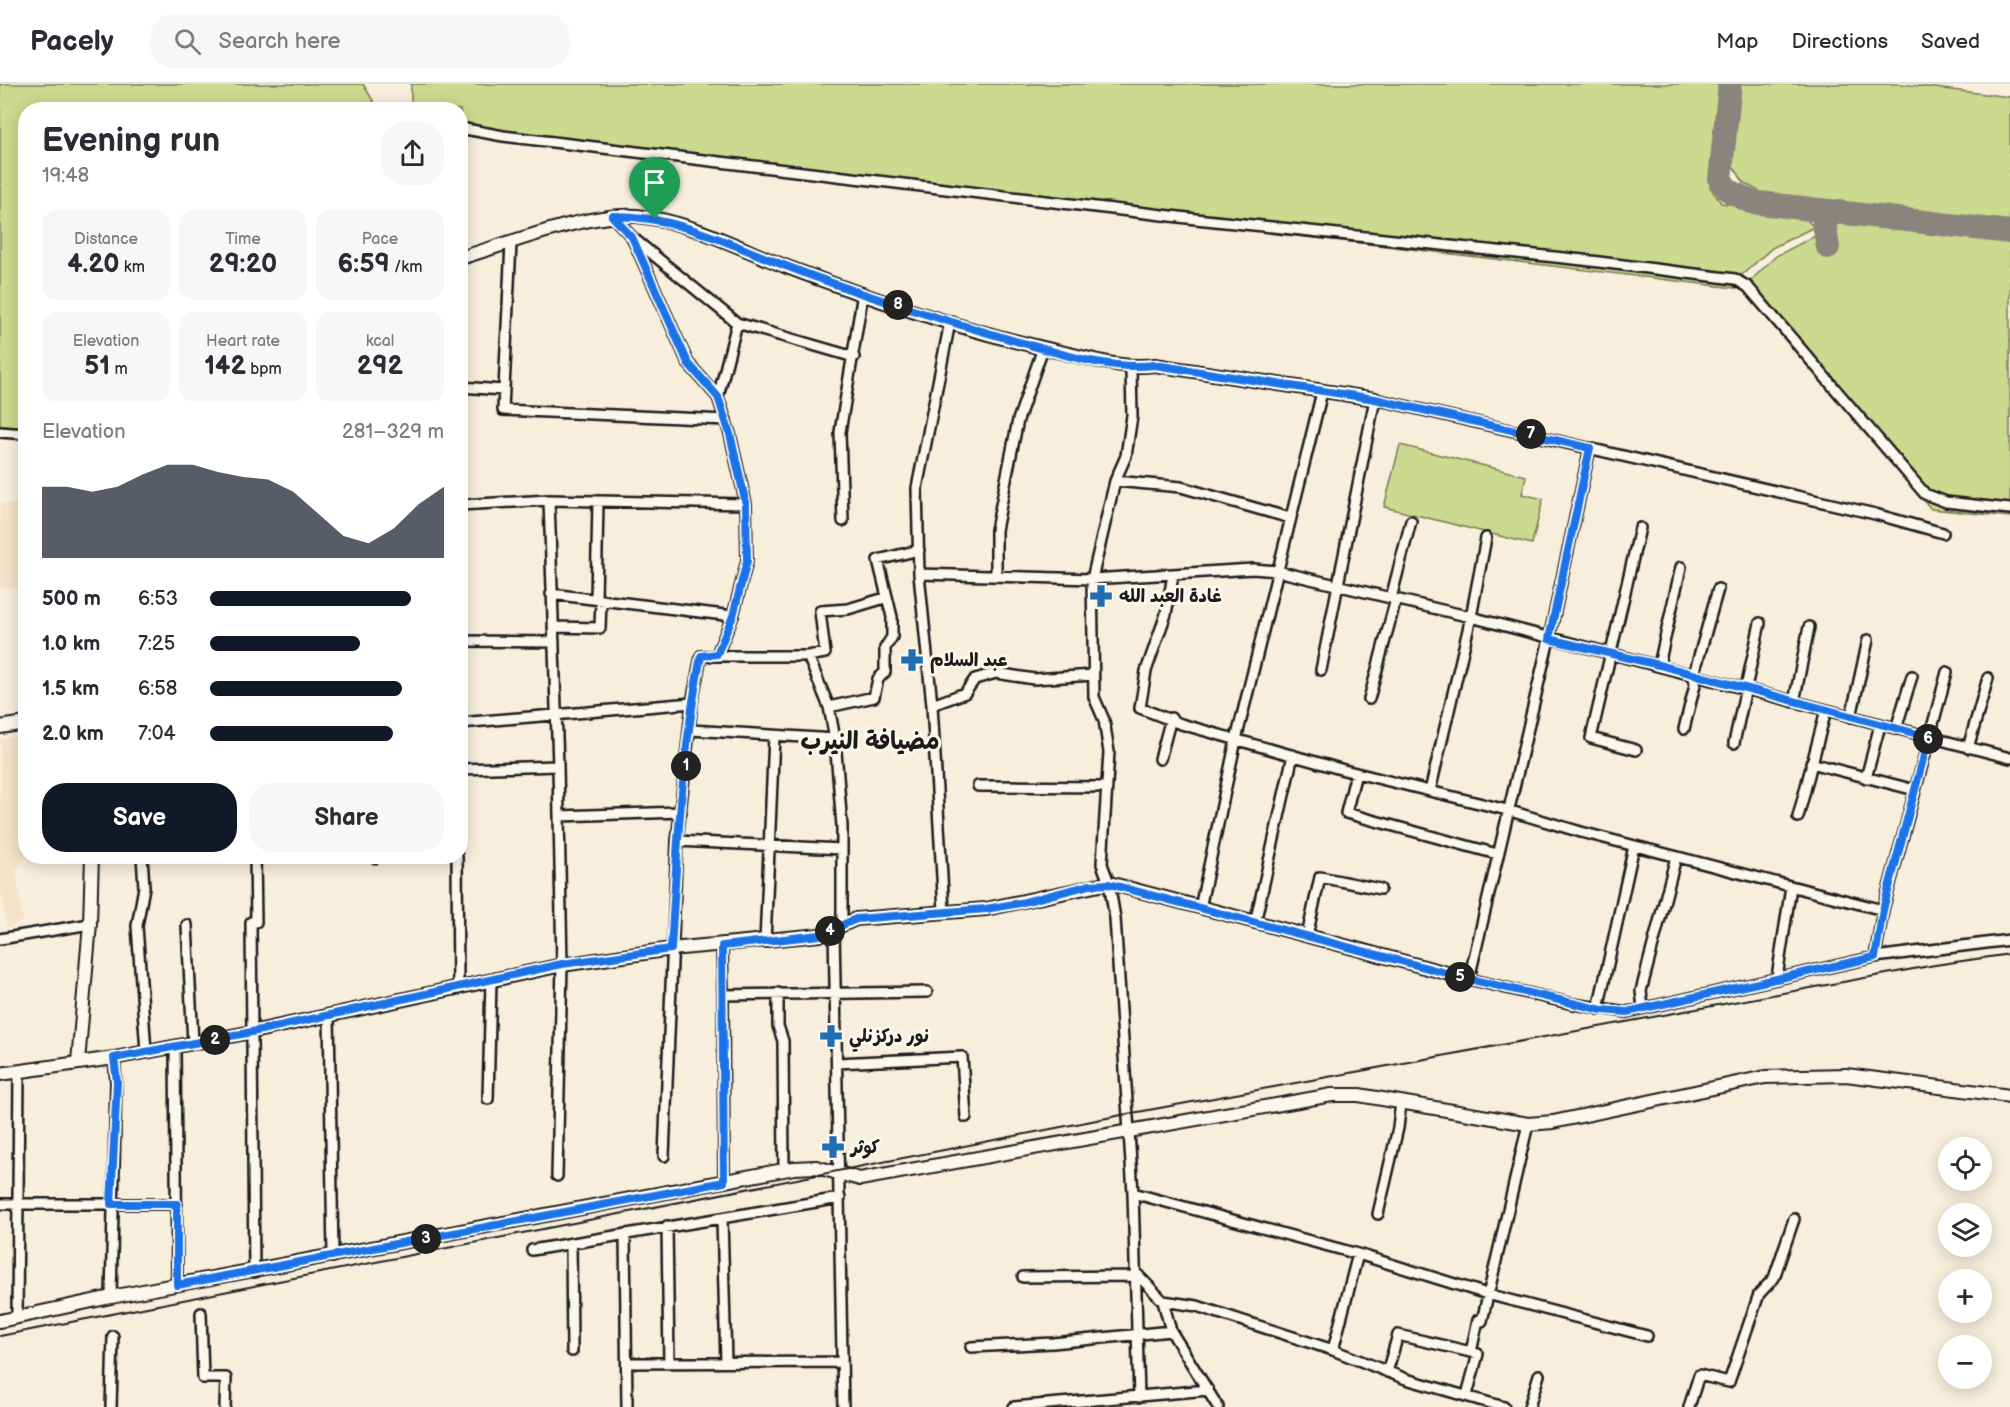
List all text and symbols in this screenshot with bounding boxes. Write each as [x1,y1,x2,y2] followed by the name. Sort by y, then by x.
[150,14,570,68] search box
[30,25,114,58] text: Pacely
[171,25,204,58] icon: search
[219,28,341,55] text: Search here
[1716,29,1759,54] text: Map
[1792,29,1888,54] text: Directions
[1921,29,1980,54] text: Saved
[42,121,220,161] text: Evening run
[381,122,444,185] button: share
[629,157,680,219] pin
[42,164,89,188] text: 19:48
[638,166,671,199] icon: arrive
[74,230,138,249] text: Distance
[225,230,261,249] text: Time
[362,230,398,249] text: Pace
[67,249,119,280] text: 4.20
[209,249,277,280] text: 29:20
[338,249,390,280] text: 6:59
[119,258,145,277] text: km
[390,258,422,277] text: /km
[883,290,913,320] pin: 8
[893,295,903,314] text: 8
[73,332,139,351] text: Elevation
[206,332,280,351] text: Heart rate
[366,332,394,351] text: kcal
[84,351,110,382] text: 51
[204,351,246,382] text: 142
[357,351,403,382] text: 292
[110,360,128,379] text: m
[246,360,282,379] text: bpm
[1516,419,1546,449] pin: 7
[42,420,125,444] text: Elevation
[342,420,444,444] text: 281–329 m
[1527,424,1535,443] text: 7
[1088,583,1114,609] pharmacy icon: غادة العبد الله
[1119,586,1222,607] place label: غادة العبد الله
[42,587,101,611] text: 500 m
[138,587,178,611] text: 6:53
[42,632,100,656] text: 1.0 km
[138,632,175,656] text: 7:25
[899,647,925,673] pharmacy icon: عبد السلام
[930,650,1008,674] place label: عبد السلام
[42,677,99,701] text: 1.5 km
[138,677,177,701] text: 6:58
[42,722,104,746] text: 2.0 km
[138,722,176,746] text: 7:04
[1913,724,1943,754] pin: 6
[800,727,940,756] district label: مضيافة النيرب
[1923,729,1933,748] text: 6
[671,751,701,781] pin: 1
[683,756,689,775] text: 1
[42,783,237,852] button: Save
[249,783,444,852] button: Share
[815,916,845,946] pin: 4
[825,921,835,940] text: 4
[1445,962,1475,992] pin: 5
[1455,967,1465,986] text: 5
[818,1023,844,1049] pharmacy icon: نور دركزنلي
[200,1025,230,1055] pin: 2
[849,1026,929,1052] place label: نور دركزنلي
[210,1030,220,1049] text: 2
[820,1134,846,1160] pharmacy icon: كوثر
[849,1137,880,1159] place label: كوثر
[1938,1137,1992,1389] map controls
[1938,1137,1992,1191] button: locate
[1938,1203,1992,1257] button: layers
[411,1224,441,1254] pin: 3
[421,1229,431,1248] text: 3
[1938,1269,1992,1323] button: +
[1938,1335,1992,1389] button: −

